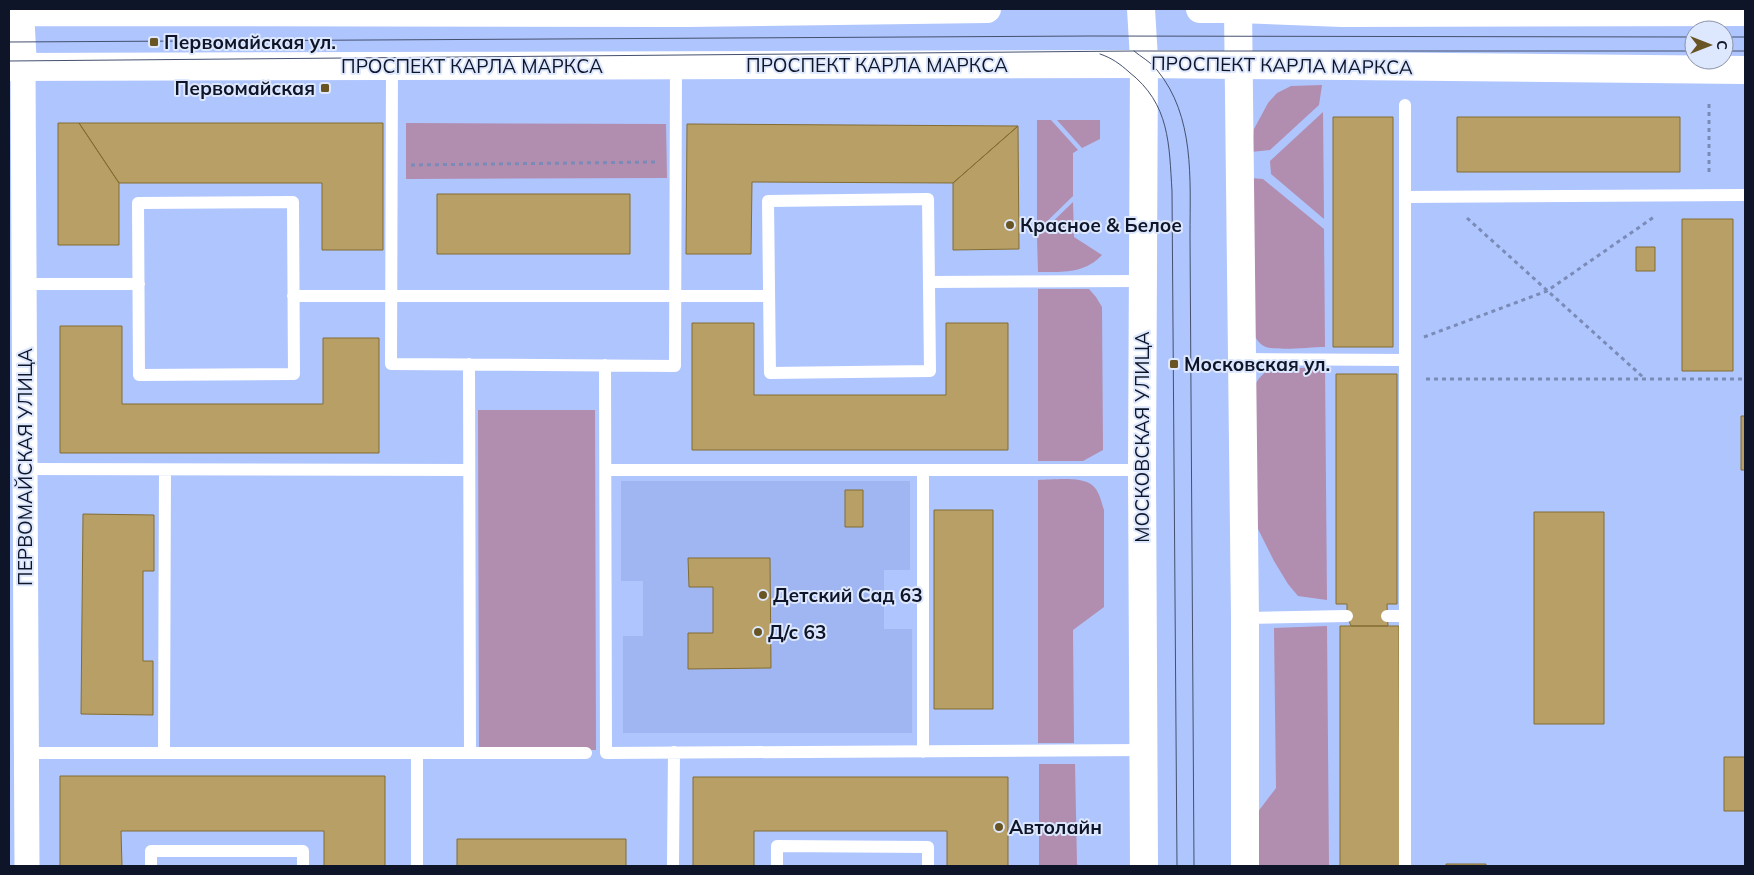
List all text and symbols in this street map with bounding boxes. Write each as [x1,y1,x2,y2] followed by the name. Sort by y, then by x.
[1684,20,1734,70] north arrow
[164,30,336,54] place label: Первомайская ул.
[148,36,160,48] marker: Первомайская ул.
[1713,40,1731,50] text: С
[1151,51,1413,79] street label: ПРОСПЕКТ КАРЛА МАРКСА
[746,53,1008,77] street label: ПРОСПЕКТ КАРЛА МАРКСА
[341,54,603,78] street label: ПРОСПЕКТ КАРЛА МАРКСА
[175,76,315,100] place label: Первомайская
[319,82,331,94] marker: Первомайская
[1020,213,1182,237] place label: Красное & Белое
[1004,219,1016,231] marker: Красное & Белое
[1130,331,1154,543] street label: МОСКОВСКАЯ УЛИЦА
[13,348,37,586] street label: ПЕРВОМАЙСКАЯ УЛИЦА
[1184,352,1330,376] place label: Московская ул.
[1168,358,1180,370] marker: Московская ул.
[773,583,923,607] place label: Детский Сад 63
[757,589,769,601] marker: Детский Сад 63
[768,620,826,644] place label: Д/с 63
[752,626,764,638] marker: Д/с 63
[1009,815,1102,839] place label: Автолайн
[993,821,1005,833] marker: Автолайн

